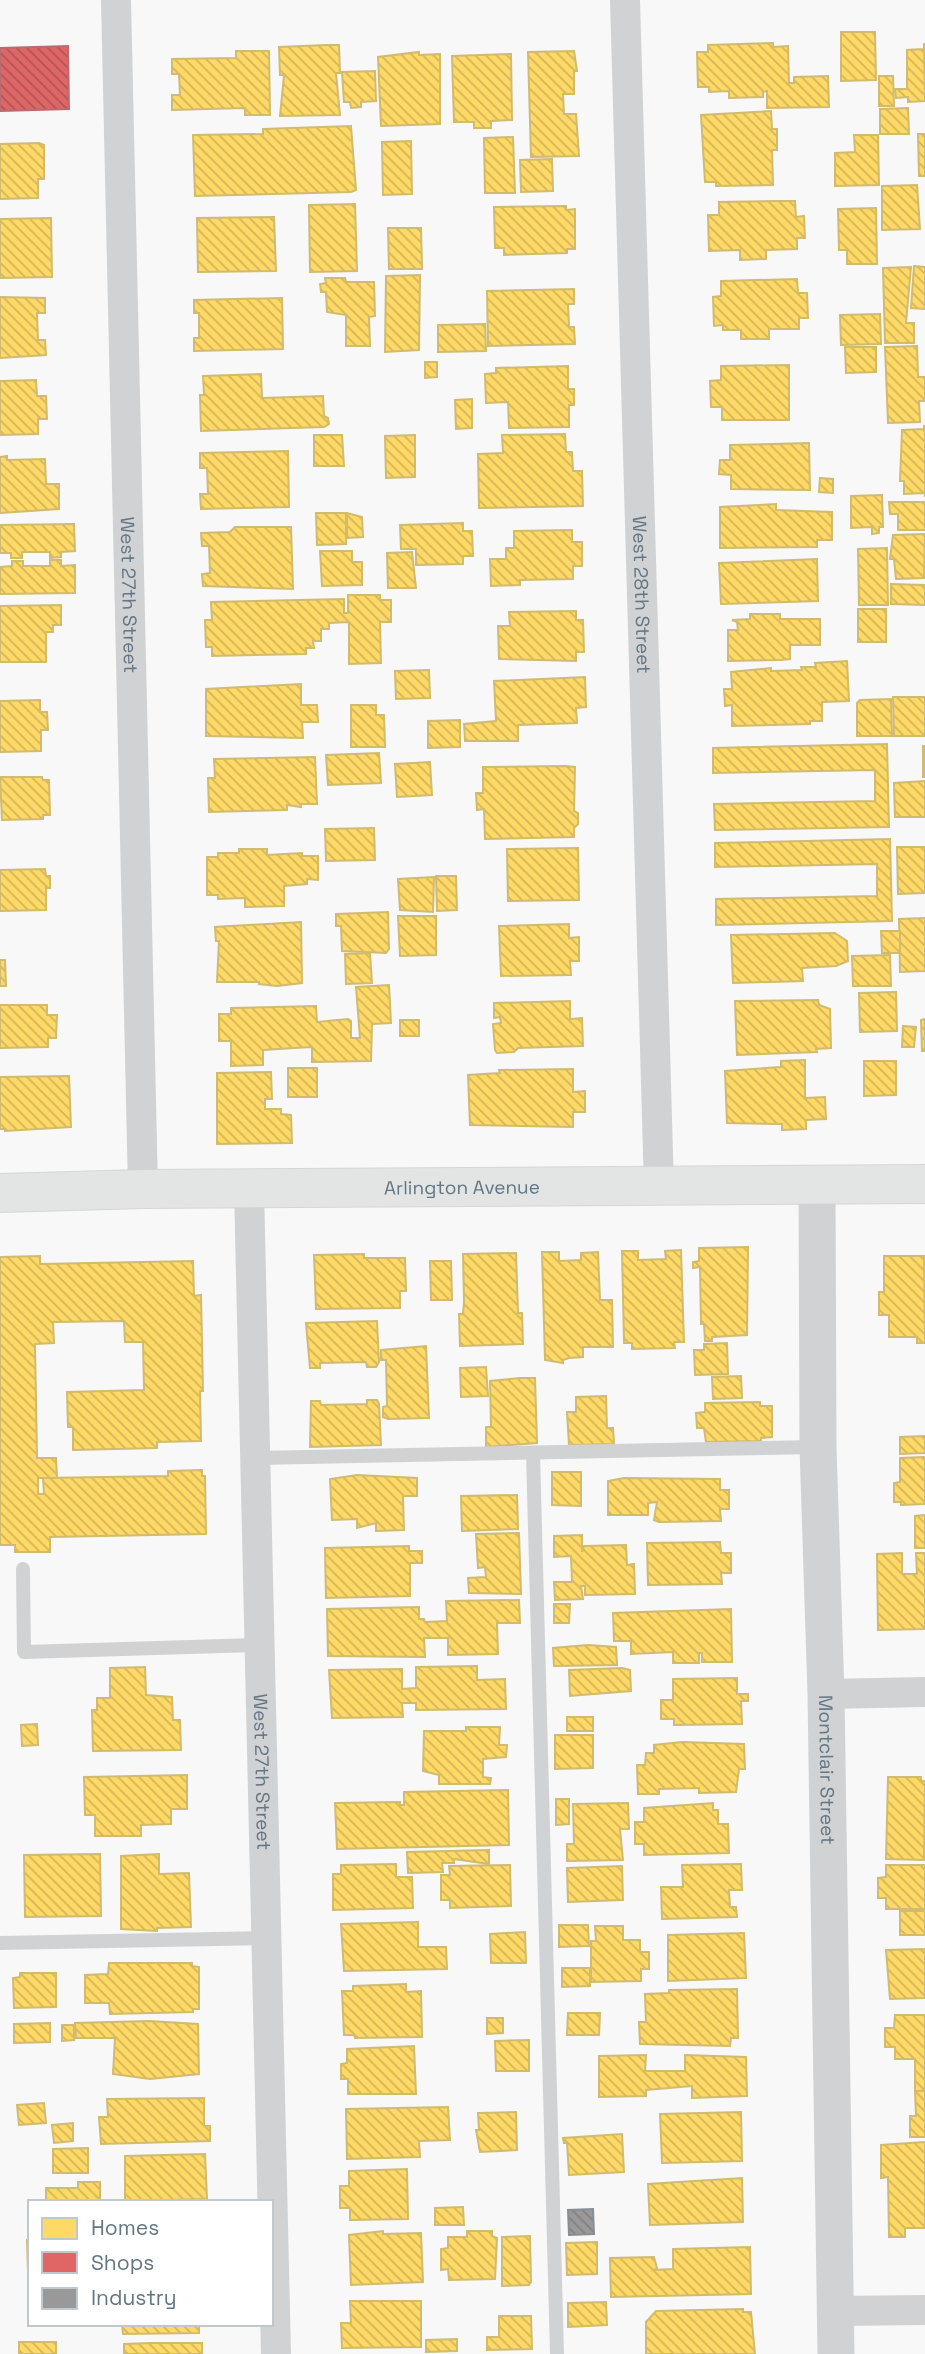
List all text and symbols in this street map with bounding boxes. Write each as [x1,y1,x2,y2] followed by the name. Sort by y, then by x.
[115,516,143,673] street label: West 27th Street
[627,516,656,674] street label: West 28th Street
[384,1174,540,1200] street label: Arlington Avenue
[248,1693,276,1850] street label: West 27th Street
[813,1695,840,1845] street label: Montclair Street
[28,2200,273,2326] legend
[91,2214,159,2241] text: Homes
[91,2249,154,2276] text: Shops
[91,2284,177,2311] text: Industry

